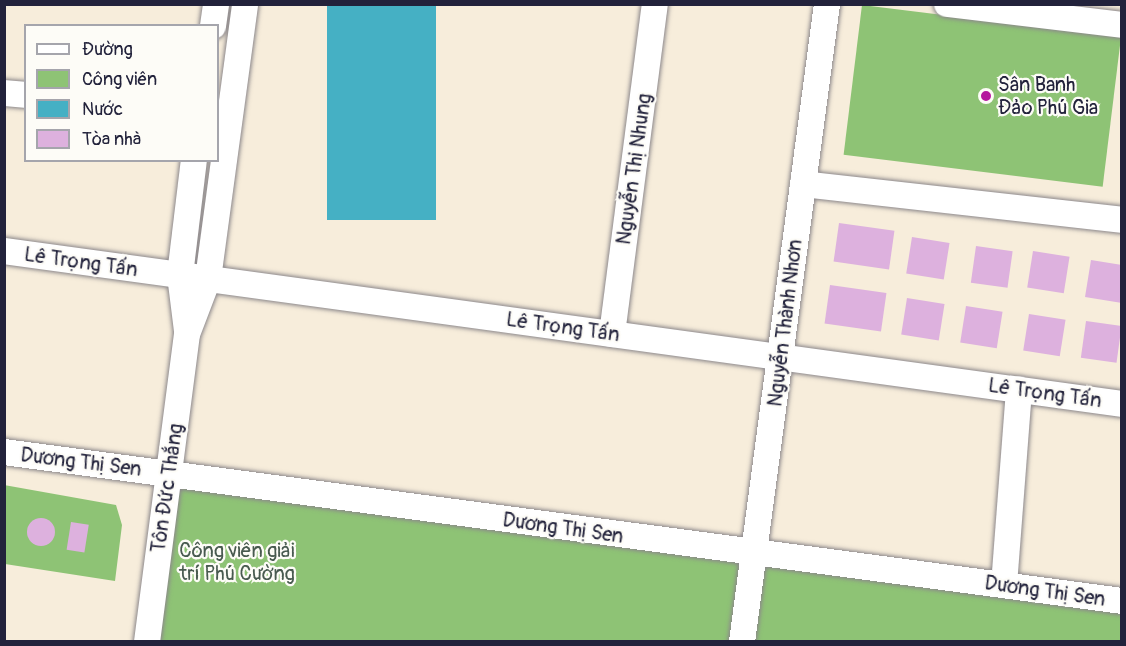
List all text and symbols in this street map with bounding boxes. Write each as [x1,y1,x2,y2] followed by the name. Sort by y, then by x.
[24,24,219,162] legend
[82,38,133,61] text: Đường
[82,68,157,91] text: Công viên
[998,72,1098,119] place label: Sân Banh Đảo Phú Gia
[979,89,993,103] marker: Sân Banh Đảo Phú Gia
[612,92,656,246] street label: Nguyễn Thị Nhung
[82,98,123,121] text: Nước
[82,128,141,151] text: Tòa nhà
[763,238,807,408] street label: Nguyễn Thành Nhơn
[23,242,139,282] street label: Lê Trọng Tấn
[505,307,621,347] street label: Lê Trọng Tấn
[987,373,1103,413] street label: Lê Trọng Tấn
[146,422,188,554] street label: Tôn Đức Thắng
[19,443,143,481] street label: Dương Thị Sen
[501,508,625,548] street label: Dương Thị Sen
[179,539,295,586] park label: Công viên giải trí Phú Cường
[983,571,1107,611] street label: Dương Thị Sen

